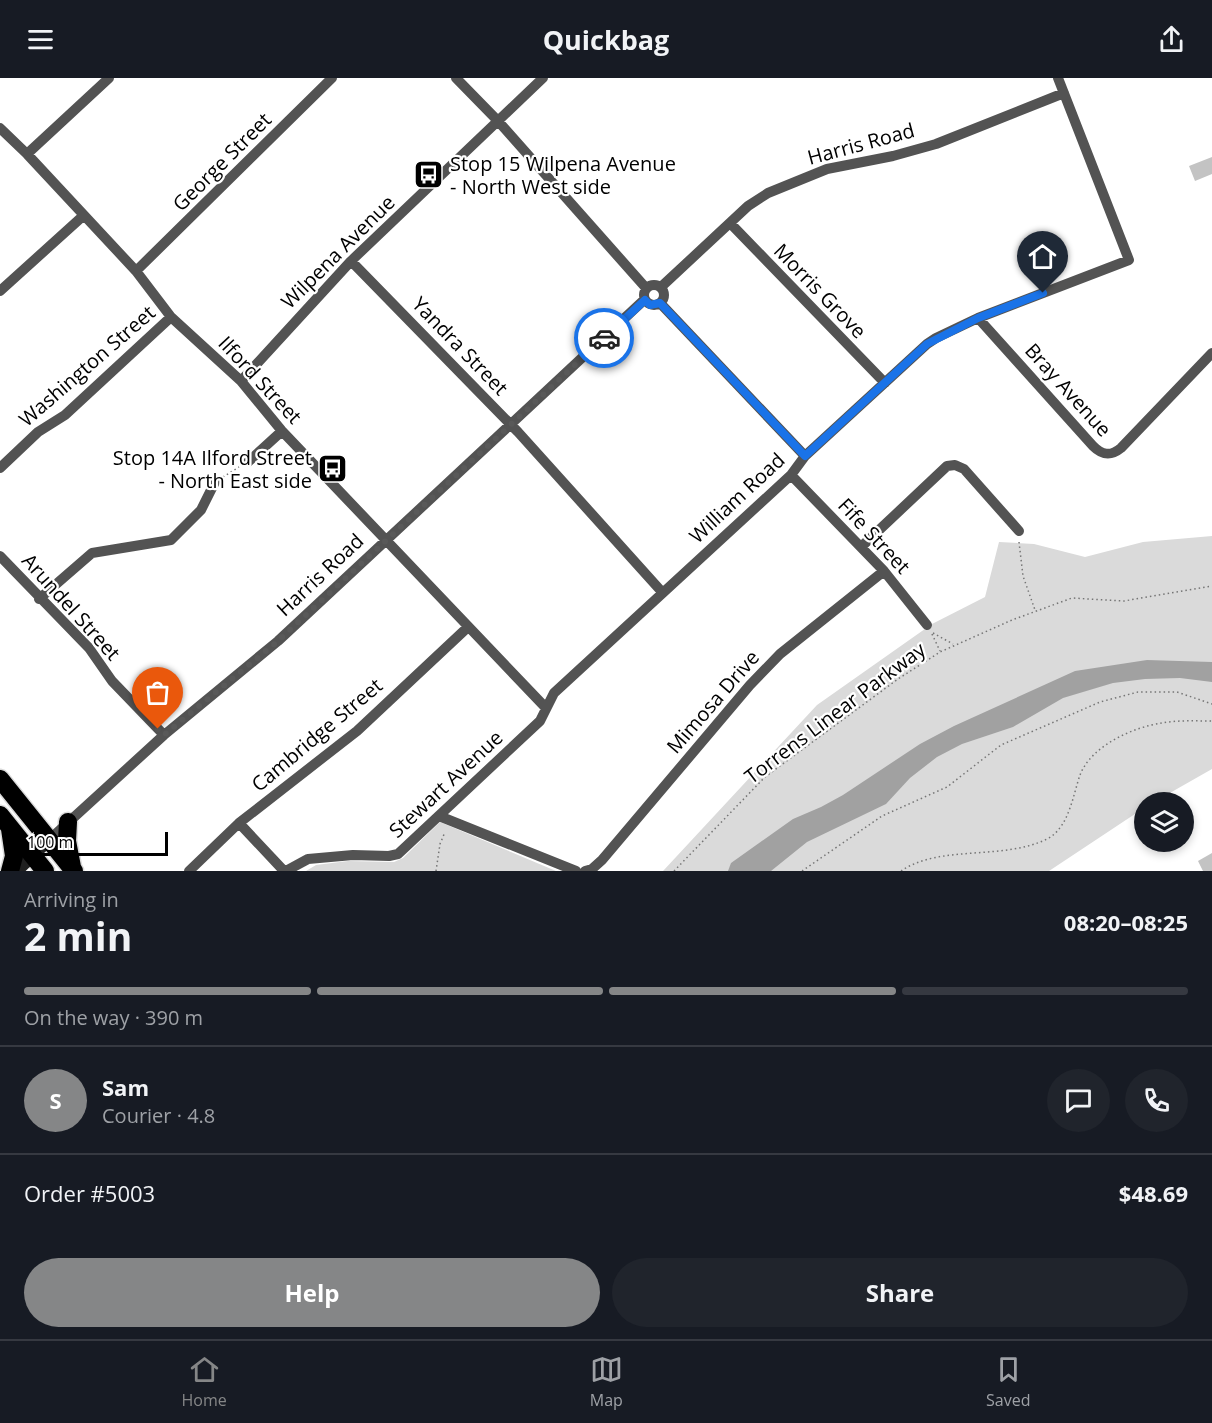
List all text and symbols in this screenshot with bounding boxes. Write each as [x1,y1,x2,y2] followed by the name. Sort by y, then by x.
[543,21,669,58] text: Quickbag
[24,23,57,56] icon: menu
[1155,23,1188,56] icon: share
[166,106,277,217] street label: George Street
[804,116,917,171] street label: Harris Road
[450,150,676,200] place label: Stop 15 Wilpena Avenue - North West side
[413,159,445,191] bus stop icon: Stop 15 Wilpena Avenue - North West side
[275,189,400,314] street label: Wilpena Avenue
[1017,231,1068,293] pin
[768,237,872,344] street label: Morris Grove
[1026,240,1059,273] icon: home
[406,291,514,401] street label: Yandra Street
[13,299,160,432] street label: Washington Street
[574,308,634,368] courier
[588,322,621,355] icon: car
[213,330,308,429] street label: Ilford Street
[1019,337,1118,442] street label: Bray Avenue
[113,444,312,494] place label: Stop 14A Ilford Street - North East side
[683,446,790,549] street label: William Road
[317,453,349,485] bus stop icon: Stop 14A Ilford Street - North East side
[832,492,916,579] street label: Fife Street
[270,527,369,622] street label: Harris Road
[16,547,127,666] street label: Arundel Street
[739,635,931,789] street label: Torrens Linear Parkway
[660,644,765,759] street label: Mimosa Drive
[132,667,183,729] pin
[246,672,388,797] street label: Cambridge Street
[141,676,174,709] icon: bag
[383,724,508,843] street label: Stewart Avenue
[1134,792,1194,852] map controls
[1134,792,1194,852] button: layers
[18,829,168,856] scale bar
[27,831,73,853] text: 100 m
[24,886,119,913] text: Arriving in
[1064,907,1188,937] text: 08:20–08:25
[24,909,132,962] text: 2 min
[24,1004,203,1031] text: On the way · 390 m
[1047,1069,1110,1132] button: chat
[1125,1069,1188,1132] button: phone
[102,1072,149,1102] text: Sam
[49,1085,62,1115] text: S
[102,1102,215,1129] text: Courier · 4.8
[24,1178,155,1208] text: Order #5003
[1119,1178,1188,1208] text: $48.69
[24,1258,600,1327] button: Help
[612,1258,1188,1327] button: Share
[182,1353,227,1411] tab: Home
[590,1353,623,1411] tab: Map
[986,1353,1030,1411] tab: Saved

